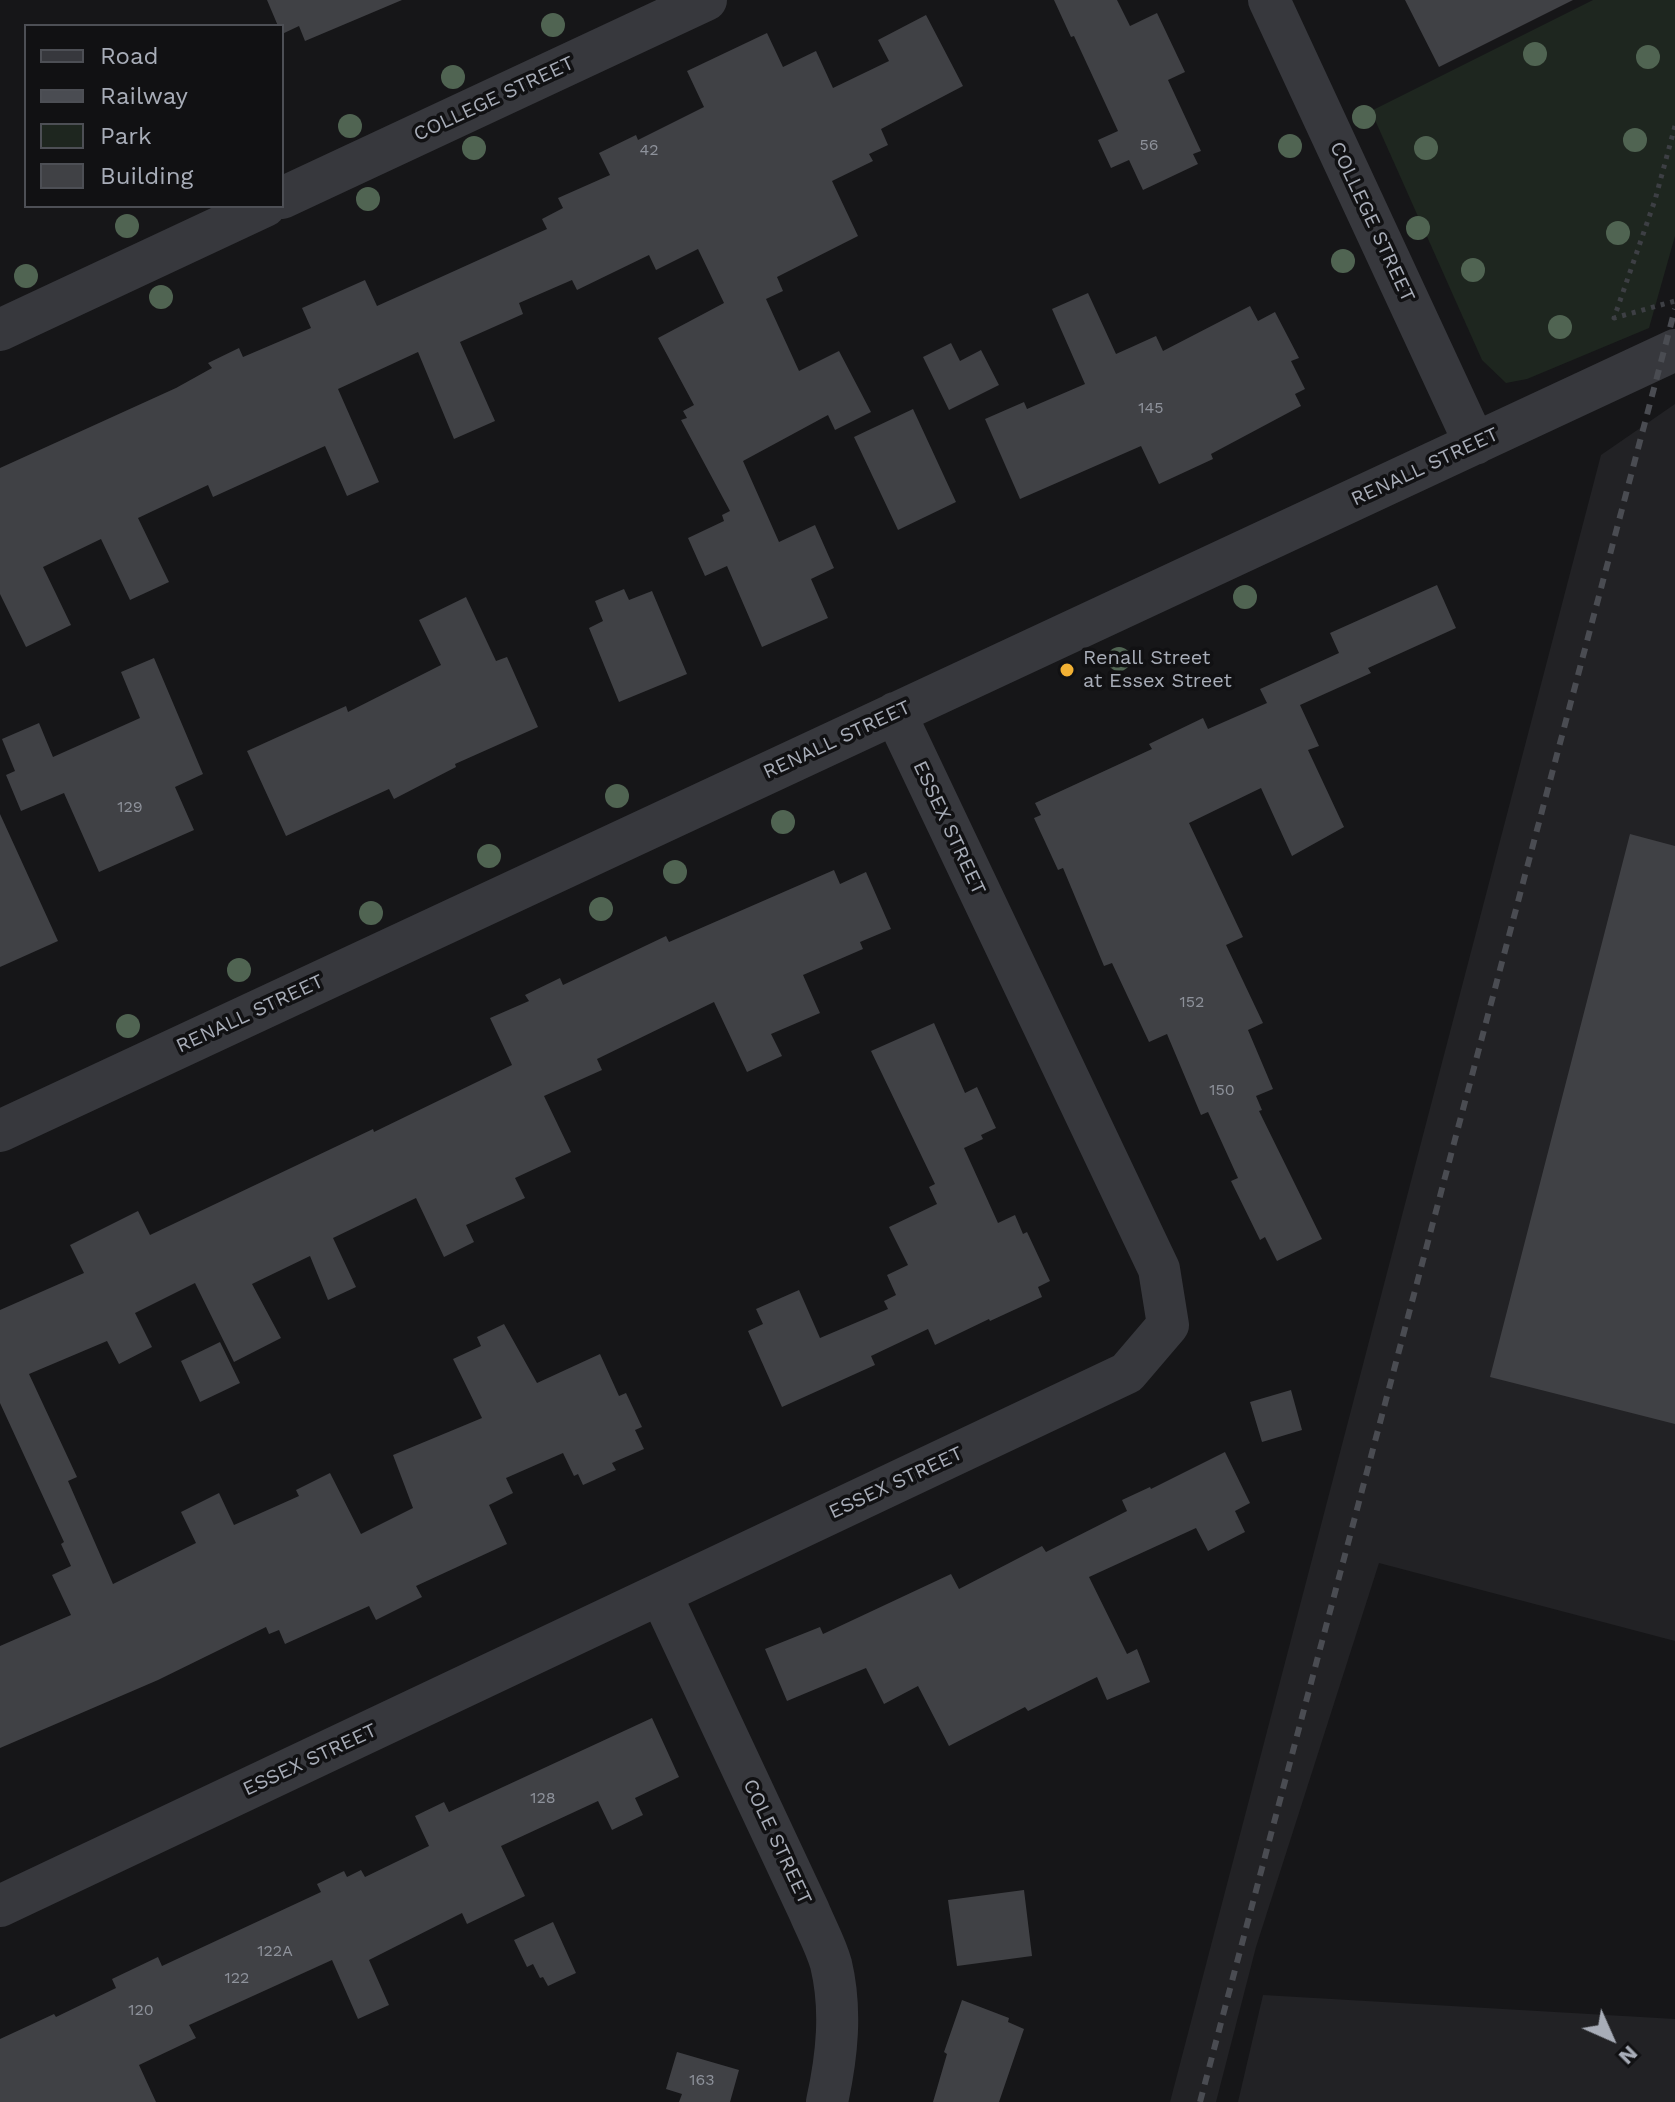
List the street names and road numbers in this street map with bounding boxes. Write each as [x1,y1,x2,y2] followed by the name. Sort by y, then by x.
[410,51,578,147] street label: COLLEGE STREET
[1324,138,1420,306] street label: COLLEGE STREET
[1347,422,1503,512] street label: RENALL STREET
[759,695,915,785] street label: RENALL STREET
[907,757,991,899] street label: ESSEX STREET
[172,969,328,1059] street label: RENALL STREET
[825,1441,967,1525] street label: ESSEX STREET
[239,1718,381,1802] street label: ESSEX STREET
[738,1776,816,1908] street label: COLE STREET

